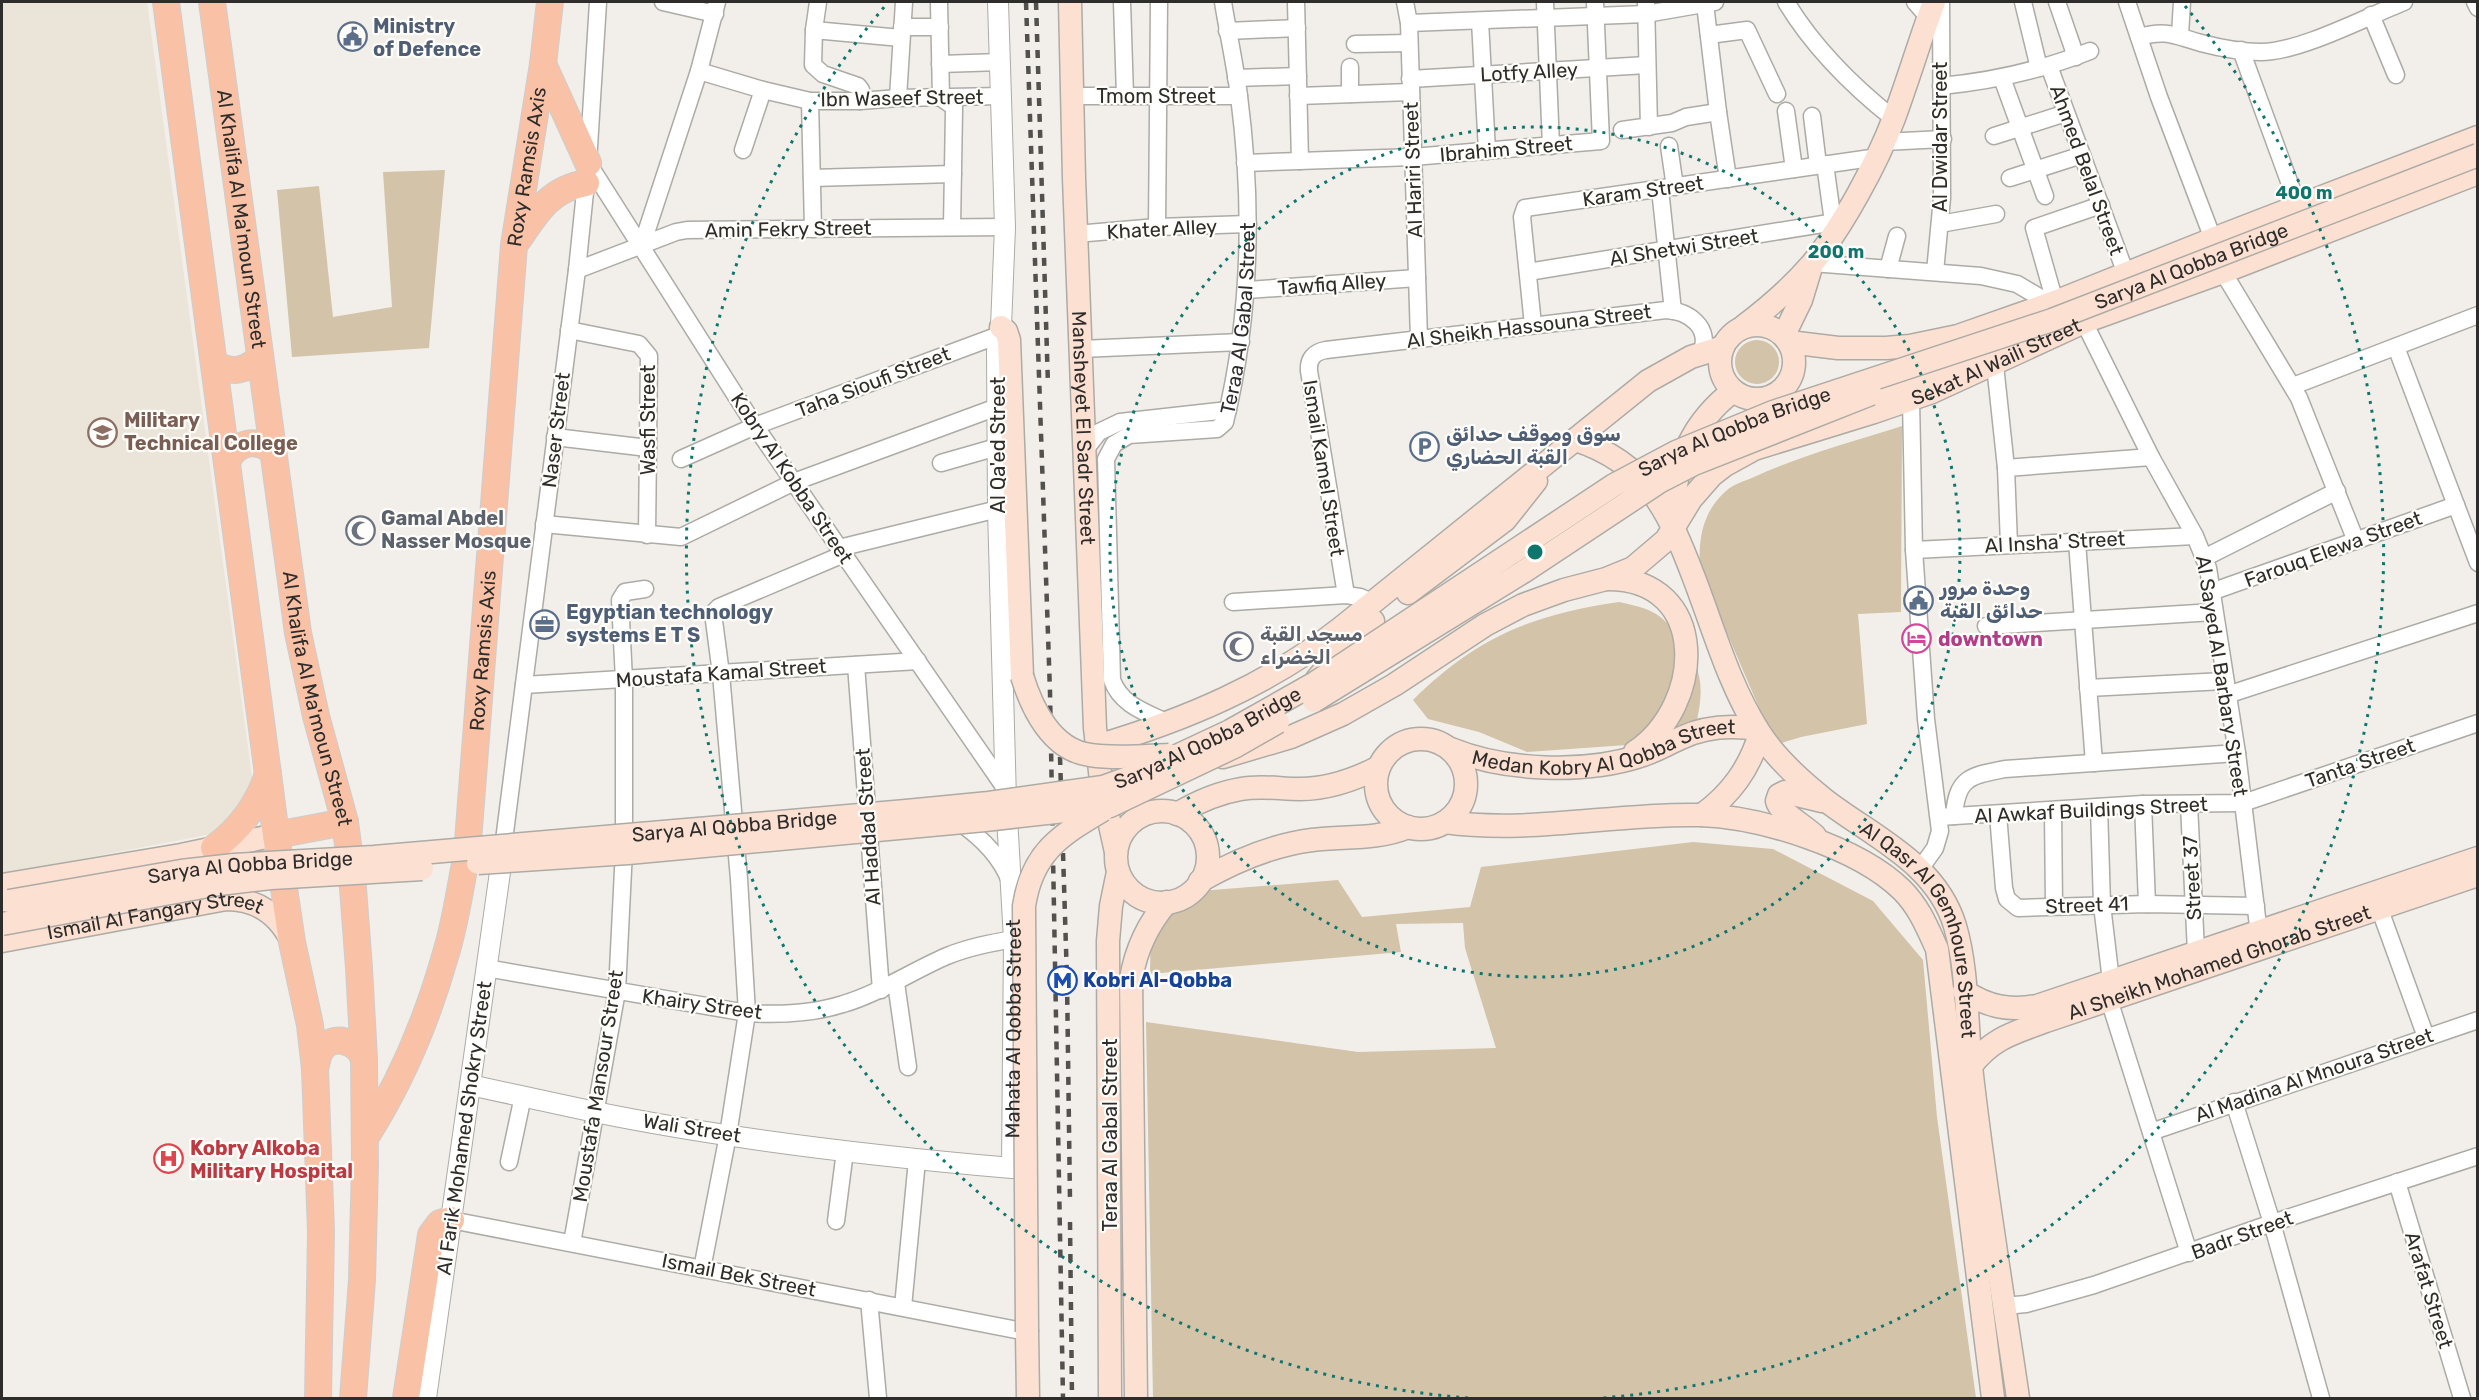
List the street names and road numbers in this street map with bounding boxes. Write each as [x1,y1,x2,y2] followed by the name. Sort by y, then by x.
[1480,57,1578,87] street label: Lotfy Alley
[1928,62,1952,212] street label: Al Dwidar Street
[2045,82,2129,259] street label: Ahmed Belal Street
[1096,84,1216,108] street label: Tmom Street
[502,85,551,248] street label: Roxy Ramsis Axis
[820,85,984,111] street label: Ibn Waseef Street
[212,88,271,350] street label: Al Khalifa Al Ma'moun Street
[1399,101,1427,238] street label: Al Hariri Street
[1439,131,1574,167] street label: Ibrahim Street
[1581,171,1705,211] street label: Karam Street
[1106,214,1218,244] street label: Khater Alley
[704,216,872,242] street label: Amin Fekry Street
[2091,218,2292,314] street label: Sarya Al Qobba Bridge
[1215,222,1260,417] street label: Teraa Al Gabal Street
[1608,223,1760,271] street label: Al Shetwi Street
[1277,268,1387,300] street label: Tawfiq Alley
[1405,299,1653,353] street label: Al Sheikh Hassouna Street
[1067,310,1100,545] street label: Mansheyet El Sadr Street
[1908,313,2085,410] street label: Sekat Al Waili Street
[792,341,954,422] street label: Taha Sioufi Street
[636,365,660,475] street label: Wasfi Street
[537,371,575,489] street label: Naser Street
[986,376,1010,513] street label: Al Qa'ed Street
[1298,378,1350,558] street label: Ismail Kamel Street
[1634,382,1834,482] street label: Sarya Al Qobba Bridge
[726,388,858,568] street label: Kobry Al Kobba Street
[2241,506,2425,592] street label: Farouq Elewa Street
[1984,526,2126,558] street label: Al Insha' Street
[2191,554,2253,798] street label: Al Sayed Al Barbary Street
[465,569,501,732] street label: Roxy Ramsis Axis
[278,570,357,828] street label: Al Khalifa Al Ma'moun Street
[615,654,827,692] street label: Moustafa Kamal Street
[1110,681,1305,794] street label: Sarya Al Qobba Bridge
[1470,715,1735,780] street label: Medan Kobry Al Qobba Street
[2302,733,2418,793] street label: Tanta Street
[851,747,885,907] street label: Al Haddad Street
[1974,792,2208,828] street label: Al Awkaf Buildings Street
[631,805,838,847] street label: Sarya Al Qobba Bridge
[1856,816,1981,1039] street label: Al Qasr Al Gemhoure Street
[2178,835,2206,921] street label: Street 37
[146,846,354,889] street label: Sarya Al Qobba Bridge
[45,887,268,944] street label: Ismail Al Fangary Street
[2045,892,2129,918] street label: Street 41
[2065,900,2374,1025] street label: Al Sheikh Mohamed Ghorab Street
[1000,918,1026,1139] street label: Mahata Al Qobba Street
[568,968,628,1204] street label: Moustafa Mansour Street
[431,979,497,1276] street label: Al Farik Mohamed Shokry Street
[640,984,764,1024] street label: Khairy Street
[2192,1023,2436,1127] street label: Al Madina Al Mnoura Street
[1098,1038,1122,1232] street label: Teraa Al Gabal Street
[641,1108,743,1148] street label: Wali Street
[2188,1206,2296,1264] street label: Badr Street
[2400,1229,2458,1351] street label: Arafat Street
[660,1248,818,1302] street label: Ismail Bek Street

